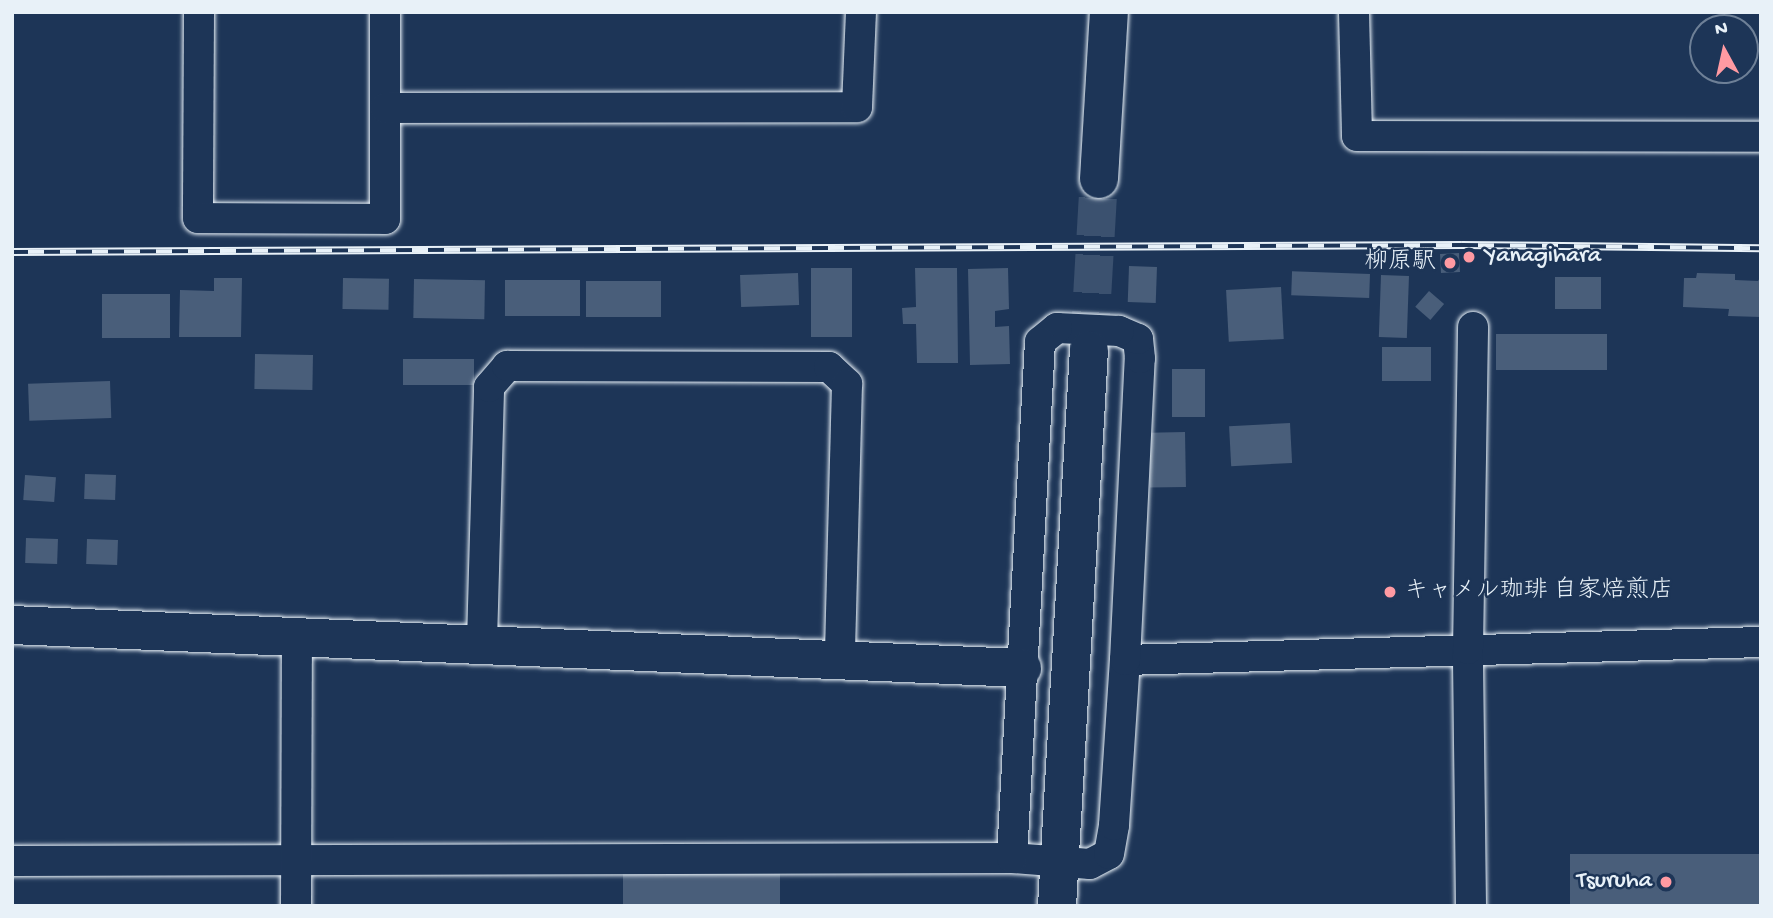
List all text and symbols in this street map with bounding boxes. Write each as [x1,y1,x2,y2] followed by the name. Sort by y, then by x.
[1689,14,1759,84] north arrow
[1714,17,1729,42] text: N
[1485,243,1601,271] place label: Yanagihara
[1459,247,1479,267] marker: Yanagihara
[1364,249,1436,277] place label: 柳原駅
[1442,255,1458,271] marker: 柳原駅
[1404,578,1674,606] place label: キャメル珈琲 自家焙煎店
[1382,584,1398,600] marker: キャメル珈琲 自家焙煎店
[1577,868,1652,896] place label: Tsuruha
[1658,874,1674,890] marker: Tsuruha

